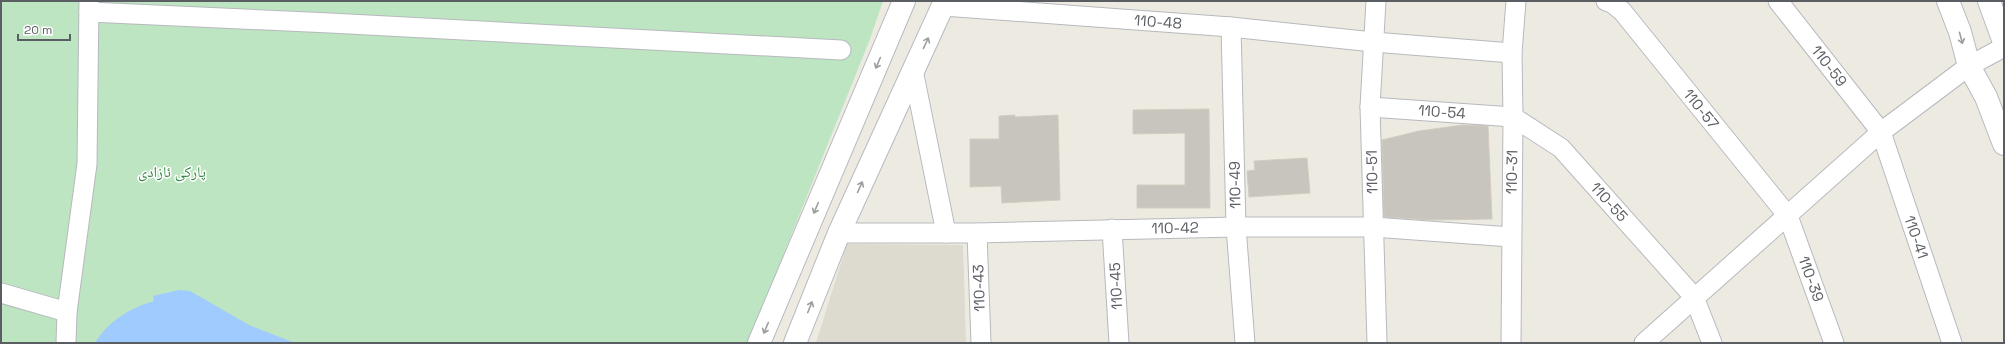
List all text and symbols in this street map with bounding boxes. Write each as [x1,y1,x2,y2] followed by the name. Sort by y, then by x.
[1134,10,1182,33] street label: 110-48
[18,16,70,42] scale bar
[24,22,52,38] text: 20 m
[1958,31,1965,44] one-way arrow
[923,38,930,50] one-way arrow
[1807,41,1851,90] street label: 110-59
[874,56,881,68] one-way arrow
[1679,85,1723,133] street label: 110-57
[1418,100,1466,123] street label: 110-54
[1362,150,1381,194] street label: 110-51
[1502,150,1521,194] street label: 110-31
[1225,161,1244,209] street label: 110-49
[138,162,206,182] park label: پارکی ئازادی
[1587,178,1632,225] street label: 110-55
[857,181,864,193] one-way arrow
[812,202,820,214] one-way arrow
[1900,213,1933,261] street label: 110-41
[1151,218,1199,237] street label: 110-42
[1794,253,1828,304] street label: 110-39
[1105,262,1126,310] street label: 110-45
[968,264,989,312] street label: 110-43
[806,301,814,313] one-way arrow
[762,321,769,333] one-way arrow

